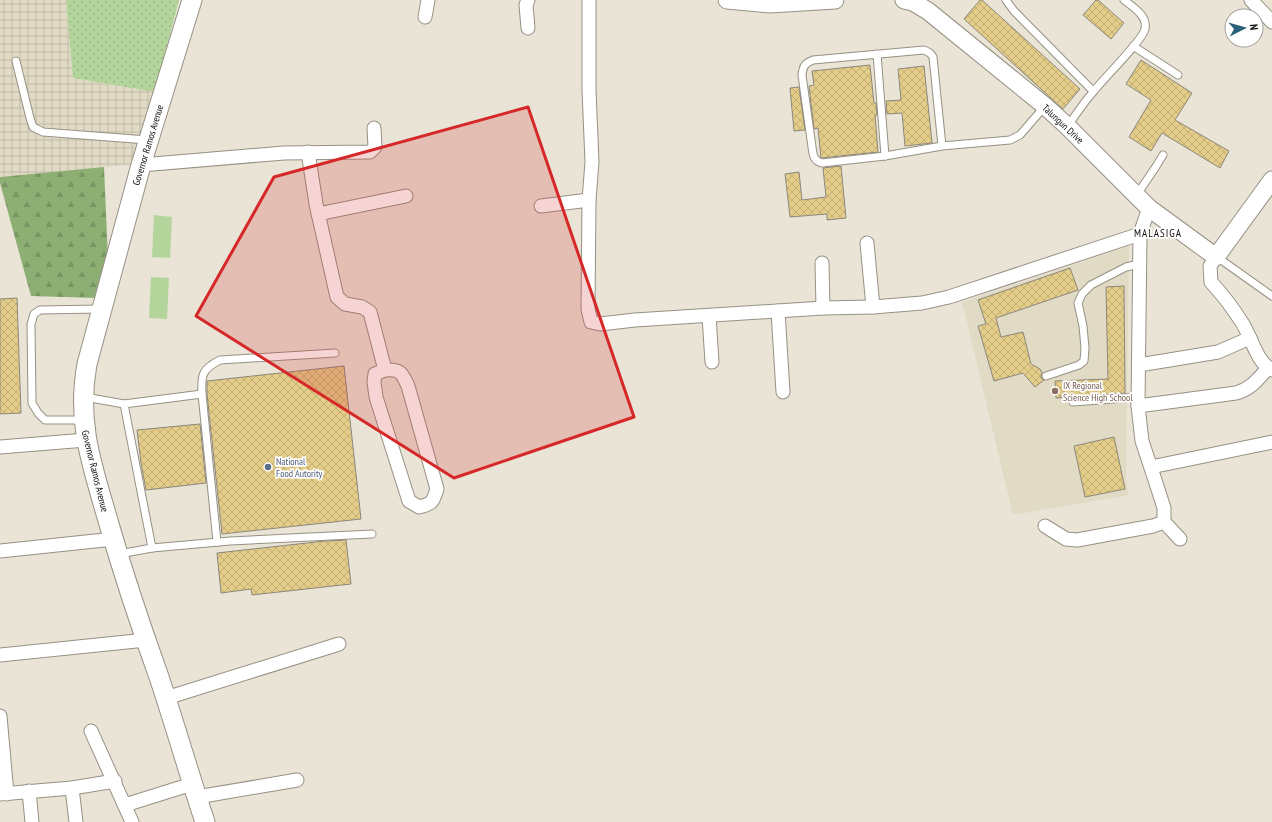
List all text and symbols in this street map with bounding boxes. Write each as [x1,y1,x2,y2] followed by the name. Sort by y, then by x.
[1224,8,1264,48] north arrow
[1247,23,1261,31] text: N
[1040,102,1086,146] street label: Talungun Drive
[130,103,166,187] street label: Governor Ramos Avenue
[1134,226,1182,240] district label: MALASIGA
[1063,379,1133,404] place label: IX Regional Science High School
[1050,386,1060,396] marker: IX Regional Science High School
[79,429,111,513] street label: Governor Ramos Avenue
[276,455,323,480] place label: National Food Autority
[263,462,273,472] marker: National Food Autority

